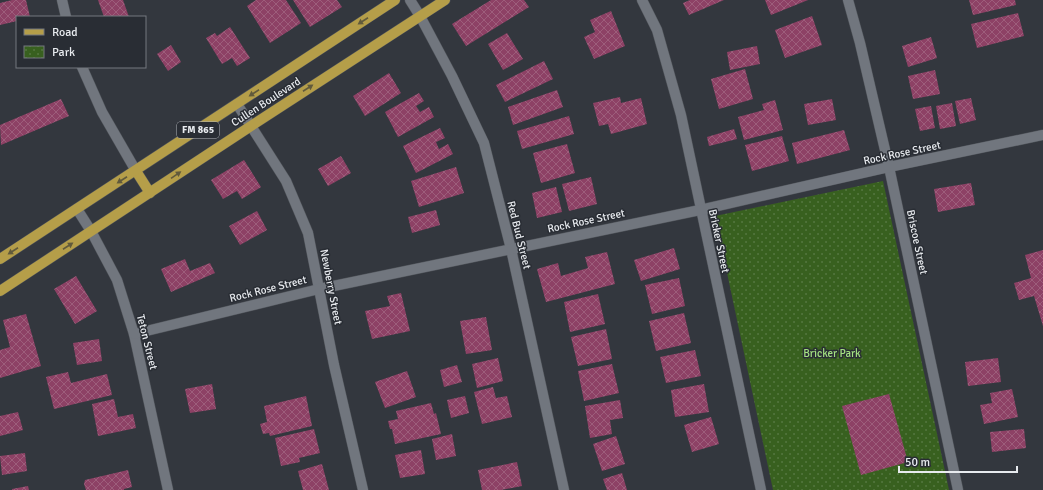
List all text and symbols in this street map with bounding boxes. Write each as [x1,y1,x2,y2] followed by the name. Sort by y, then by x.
[16,16,146,68] legend
[357,18,369,25] one-way arrow
[52,25,78,40] text: Road
[52,45,75,60] text: Park
[229,75,303,129] street label: Cullen Boulevard
[303,84,314,92] one-way arrow
[248,89,260,96] one-way arrow
[177,122,219,138] road number: FM 865
[862,138,942,168] street label: Rock Rose Street
[171,171,182,179] one-way arrow
[117,176,127,184] one-way arrow
[504,200,534,271] street label: Red Bud Street
[546,206,626,236] street label: Rock Rose Street
[706,208,732,274] street label: Bricker Street
[904,208,930,276] street label: Briscoe Street
[63,242,73,250] one-way arrow
[8,247,18,255] one-way arrow
[317,248,345,326] street label: Newberry Street
[228,273,308,305] street label: Rock Rose Street
[134,313,160,371] street label: Teton Street
[803,347,861,360] park label: Bricker Park
[899,448,1017,474] scale bar
[905,455,930,470] text: 50 m

